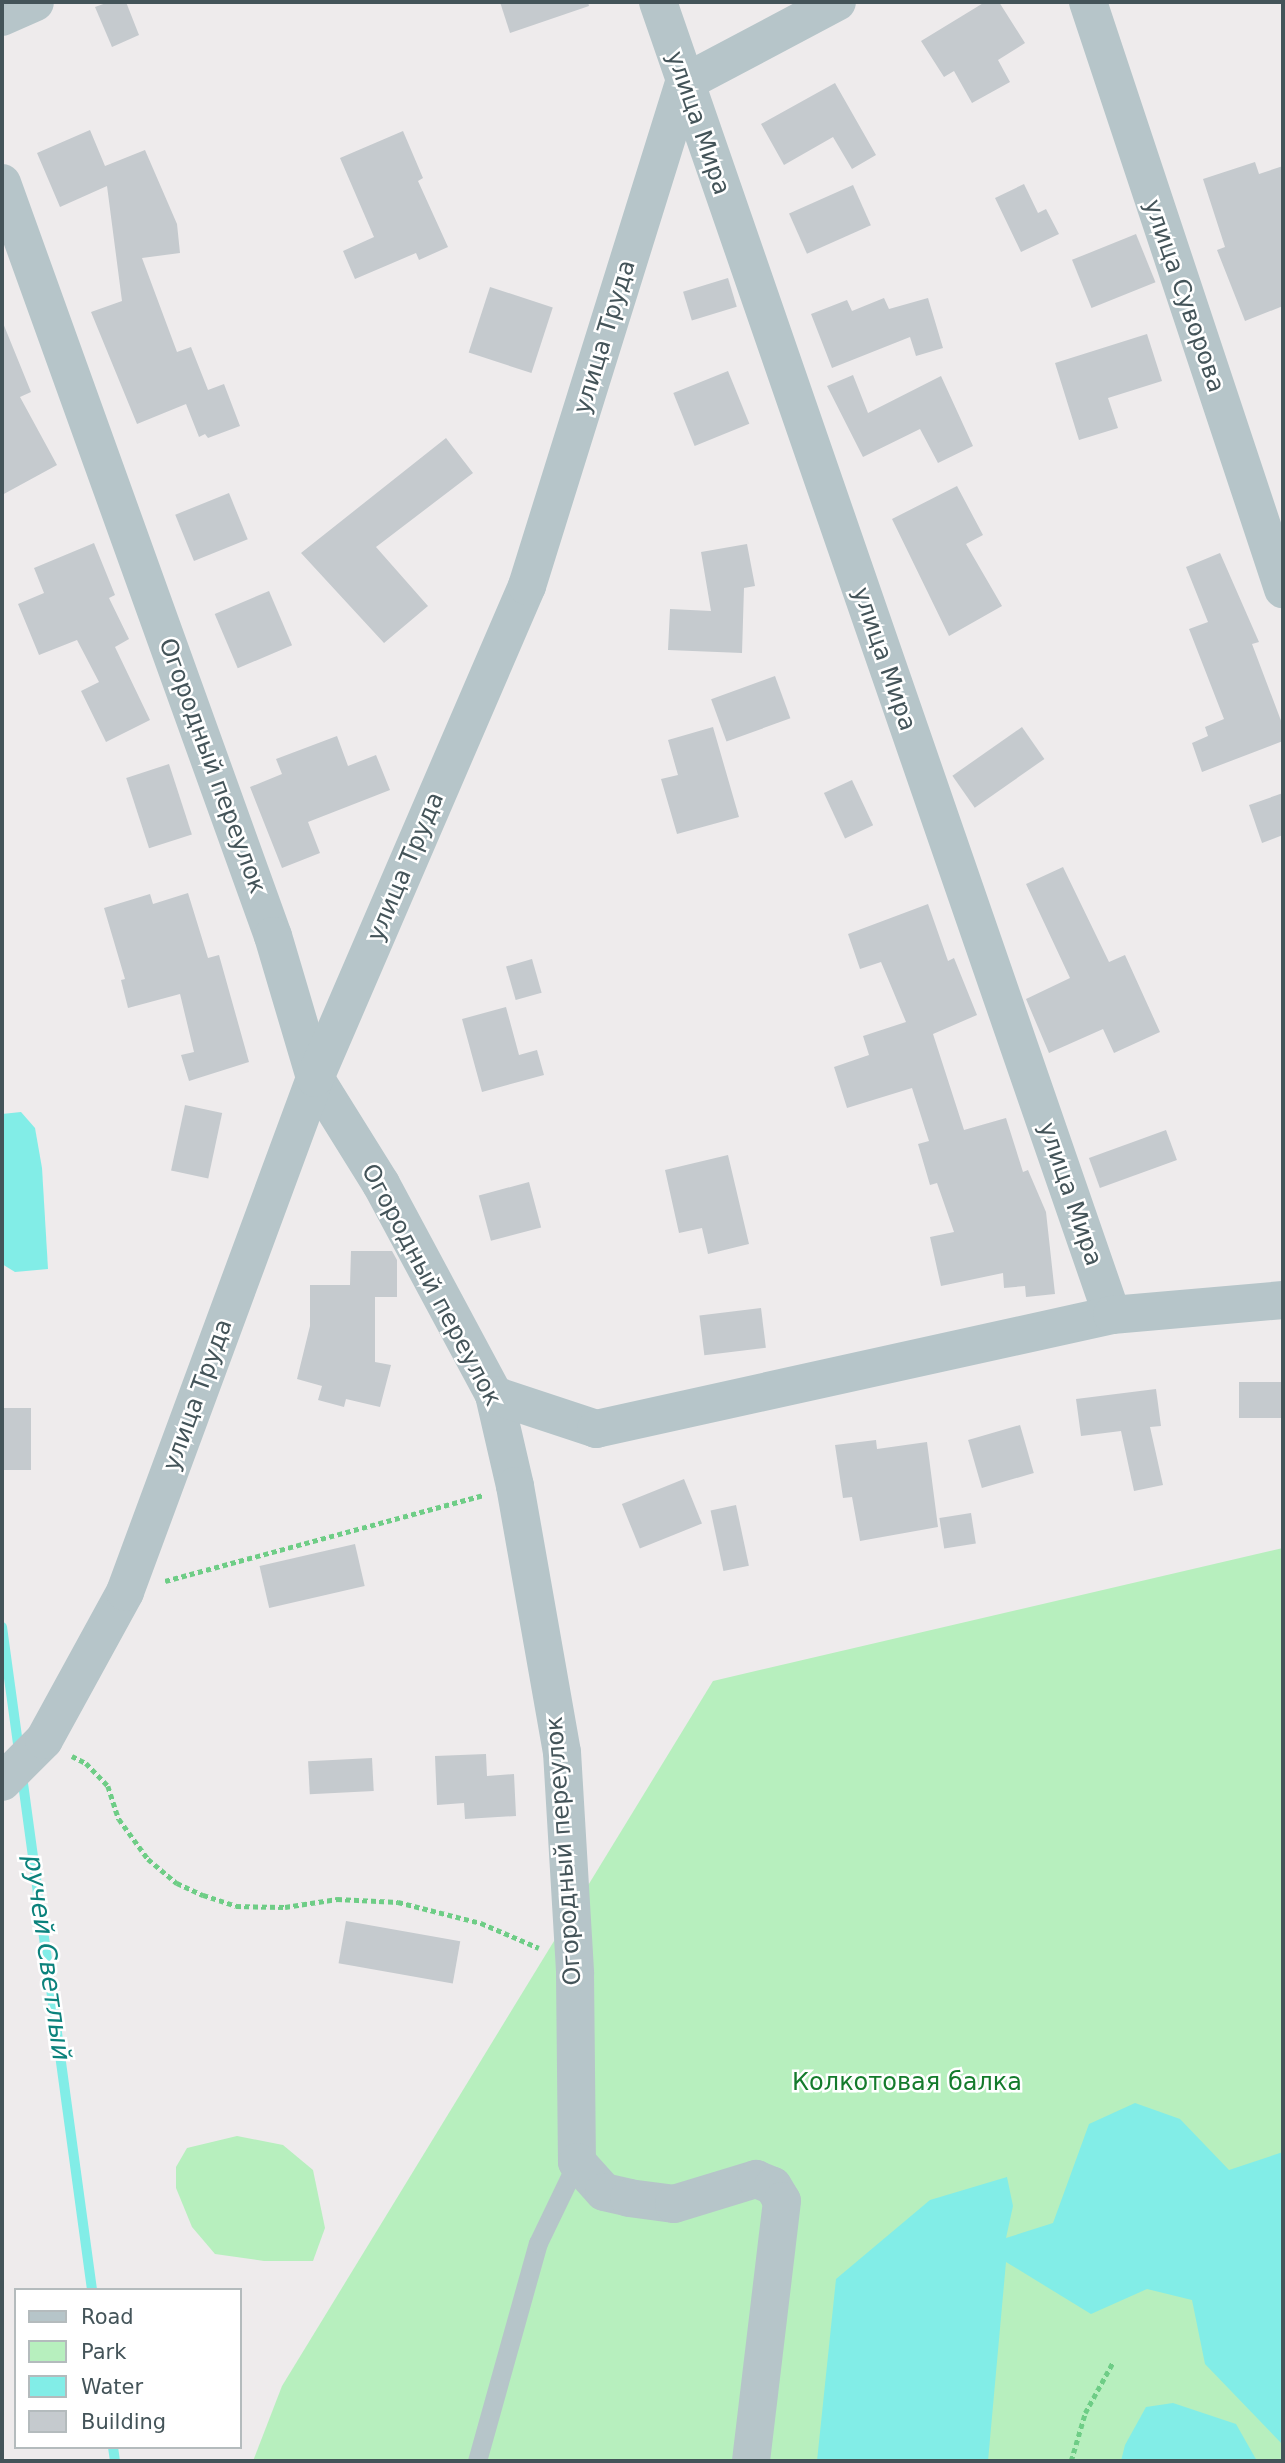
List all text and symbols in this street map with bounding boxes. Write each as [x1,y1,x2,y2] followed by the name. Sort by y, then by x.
[660,47,736,199] street label: улица Мира
[1137,196,1231,396] street label: улица Суворова
[568,257,642,417] street label: улица Труда
[846,583,922,735] street label: улица Мира
[152,634,272,898] street label: Огородный переулок
[362,788,450,946] street label: улица Труда
[1032,1118,1108,1270] street label: улица Мира
[355,1159,507,1411] street label: Огородный переулок
[157,1315,239,1475] street label: улица Труда
[540,1715,588,1987] street label: Огородный переулок
[17,1853,77,2063] water label: ручей Светлый
[792,2069,1022,2097] park label: Колкотовая балка
[14,2288,242,2449] legend
[81,2305,134,2329] text: Road
[81,2340,126,2364] text: Park
[81,2375,143,2399] text: Water
[81,2410,166,2434] text: Building

